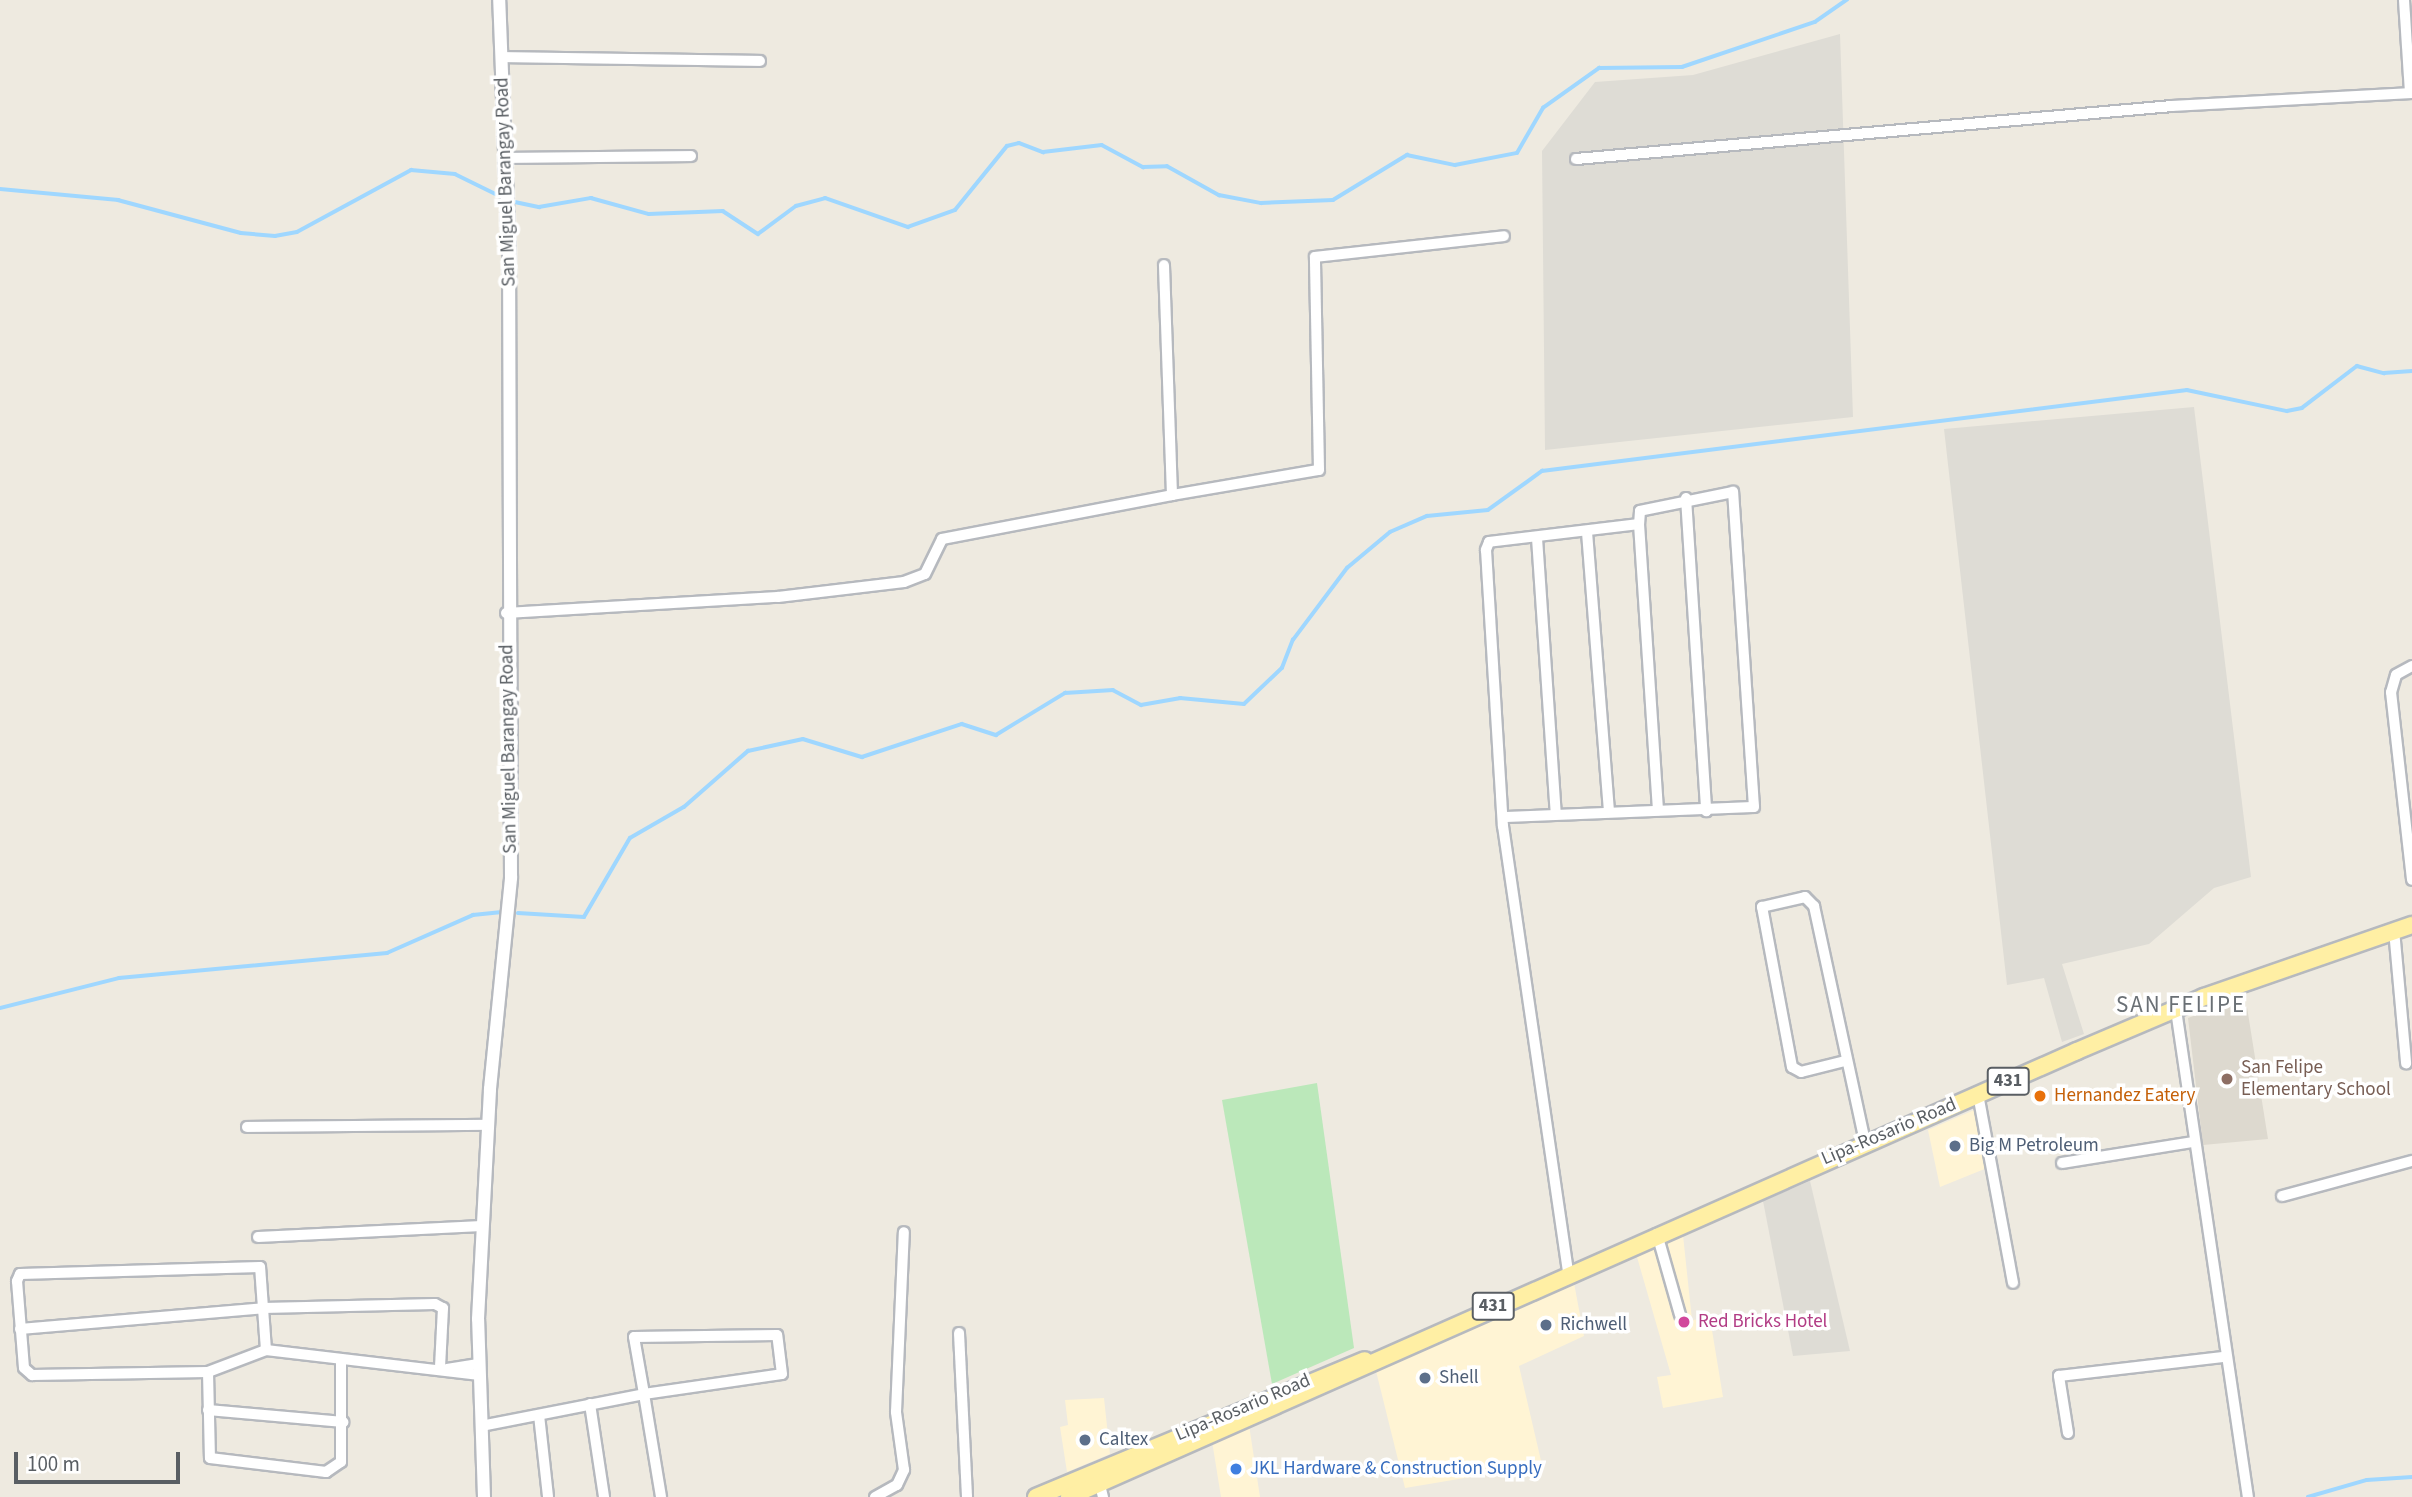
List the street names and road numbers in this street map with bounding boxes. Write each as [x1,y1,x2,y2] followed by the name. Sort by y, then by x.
[491,77,521,287] street label: San Miguel Barangay Road
[496,644,522,854] street label: San Miguel Barangay Road
[1985,1066,2031,1096] road number: 431
[1818,1093,1960,1171] street label: Lipa-Rosario Road
[1470,1292,1516,1321] road number: 431
[1172,1369,1314,1447] street label: Lipa-Rosario Road

